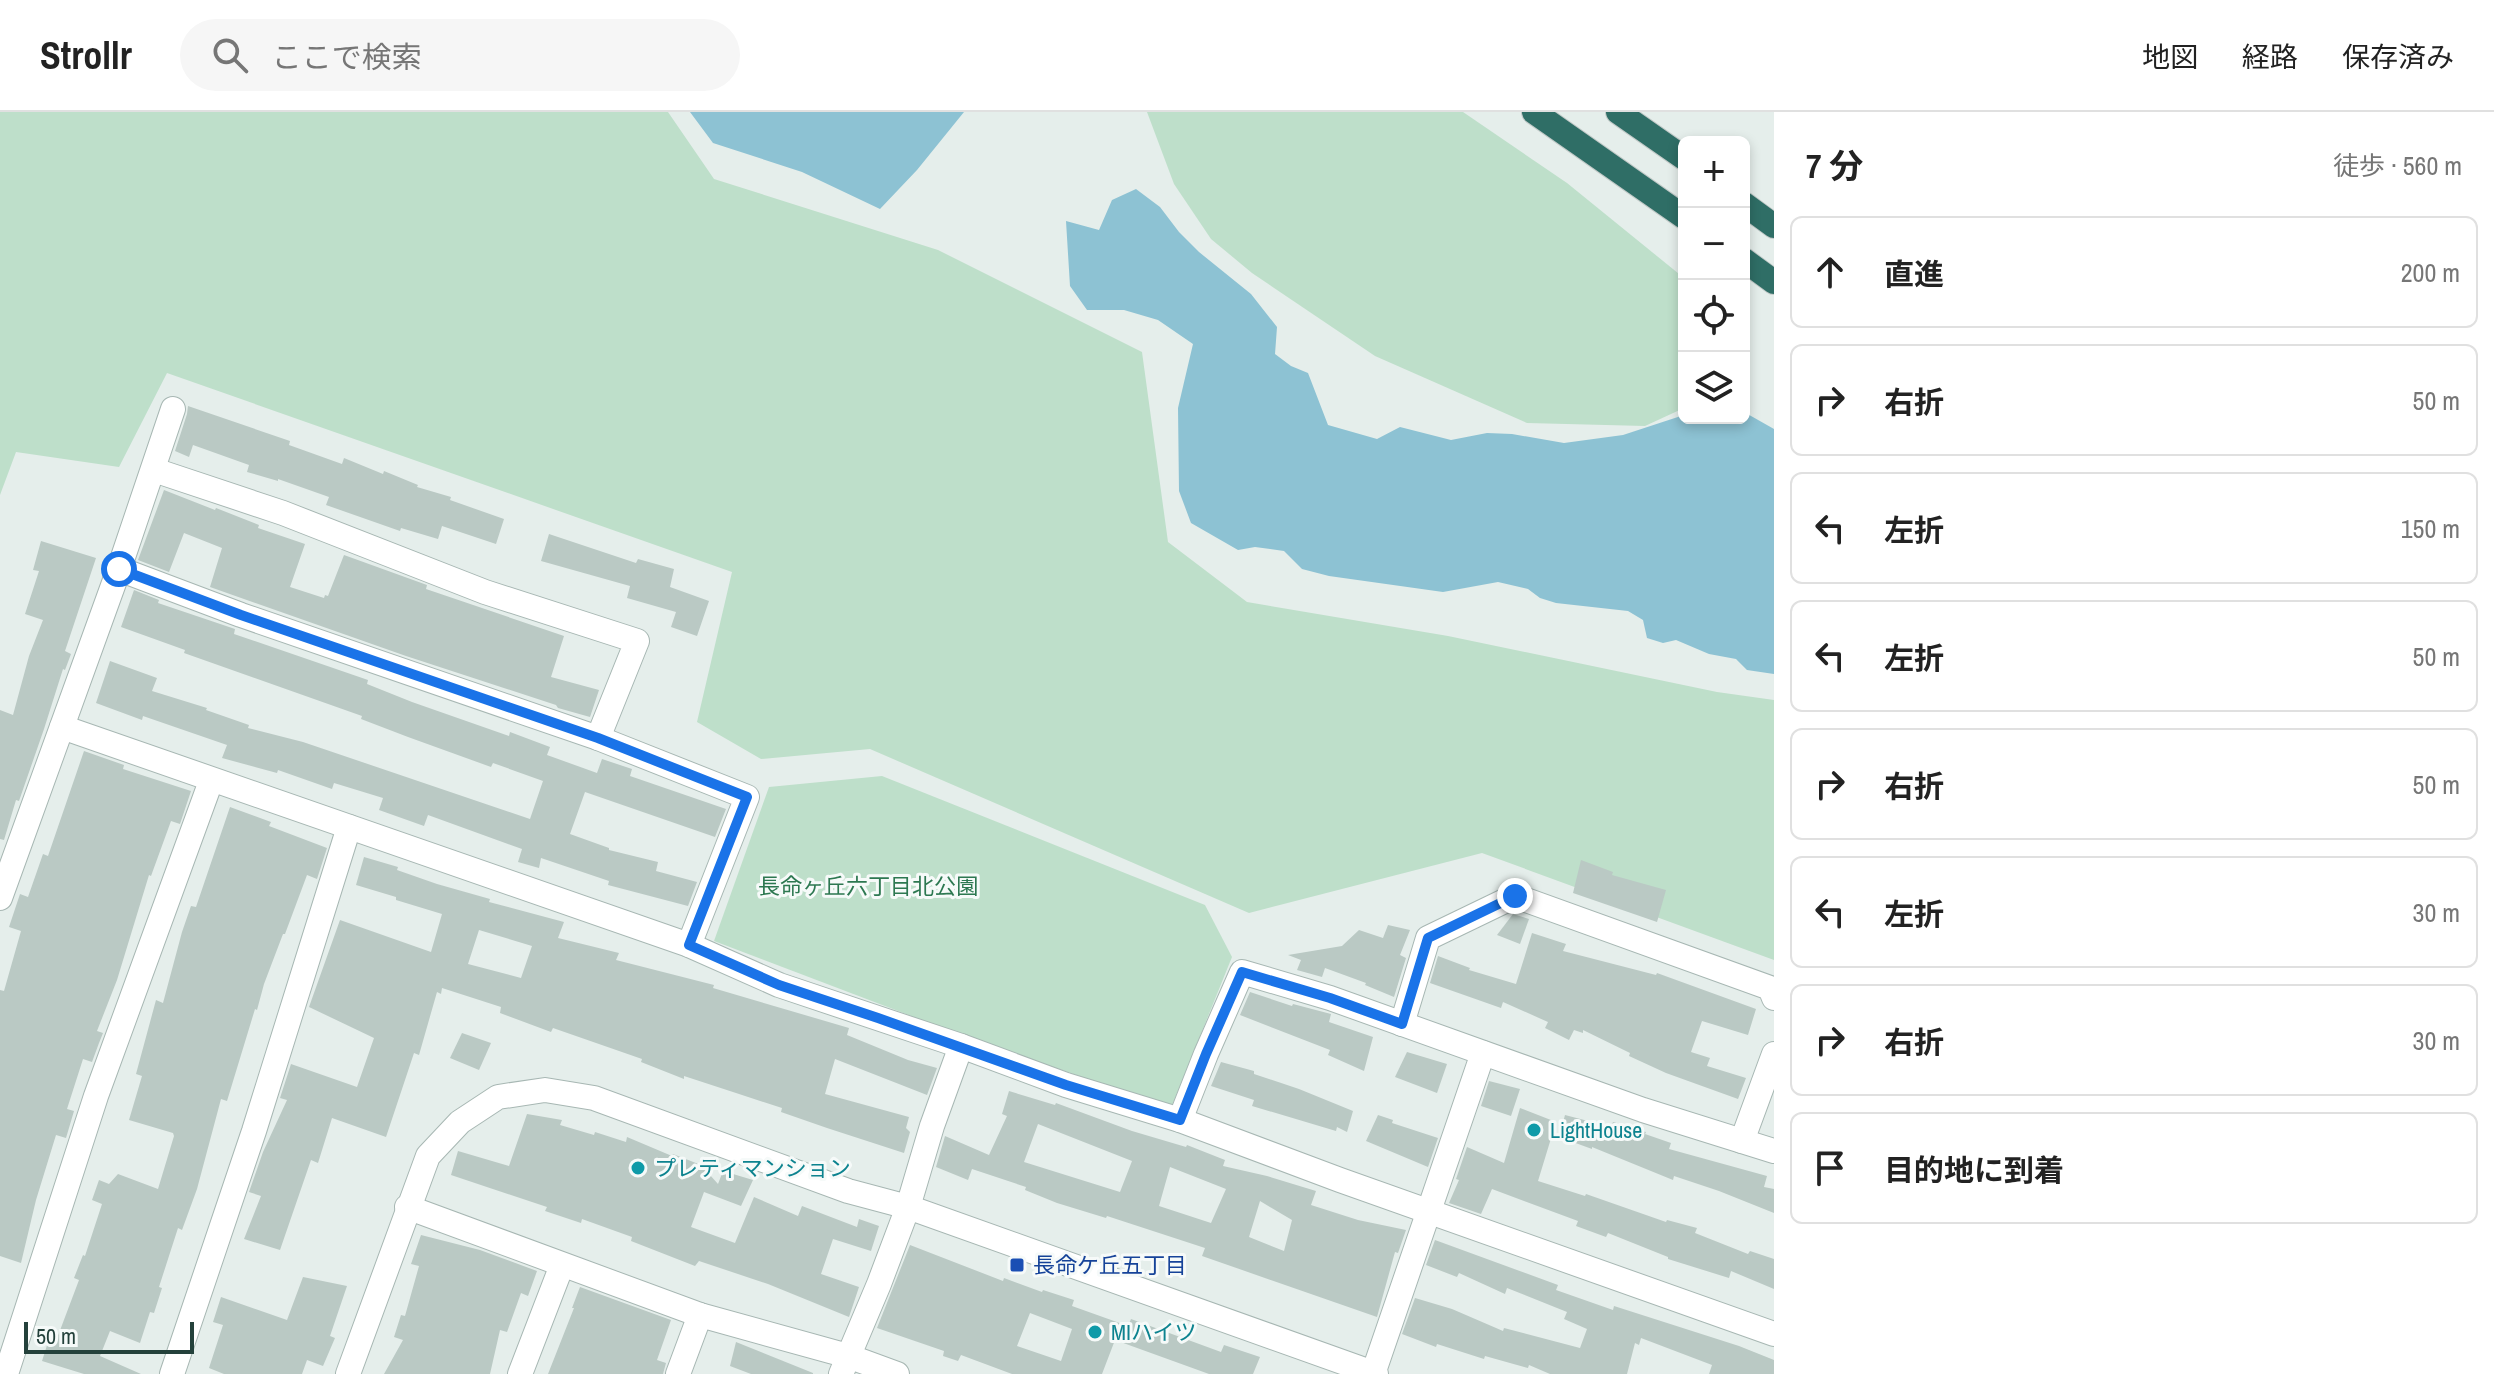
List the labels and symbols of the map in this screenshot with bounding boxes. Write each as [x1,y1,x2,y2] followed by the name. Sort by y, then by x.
[101,551,137,587] route start
[758,871,978,901] park label: 長命ヶ丘六丁目北公園
[1497,878,1533,914] route end
[1550,1115,1642,1145] place label: LightHouse
[1525,1121,1543,1139] marker: LightHouse
[654,1153,851,1183] place label: プレティマンション
[629,1159,647,1177] marker: プレティマンション
[1033,1250,1187,1280] place label: 長命ケ丘五丁目
[1008,1256,1026,1274] marker: 長命ケ丘五丁目
[1111,1317,1197,1347] place label: MIハイツ
[24,1318,194,1354] scale bar
[1086,1323,1104,1341] marker: MIハイツ

